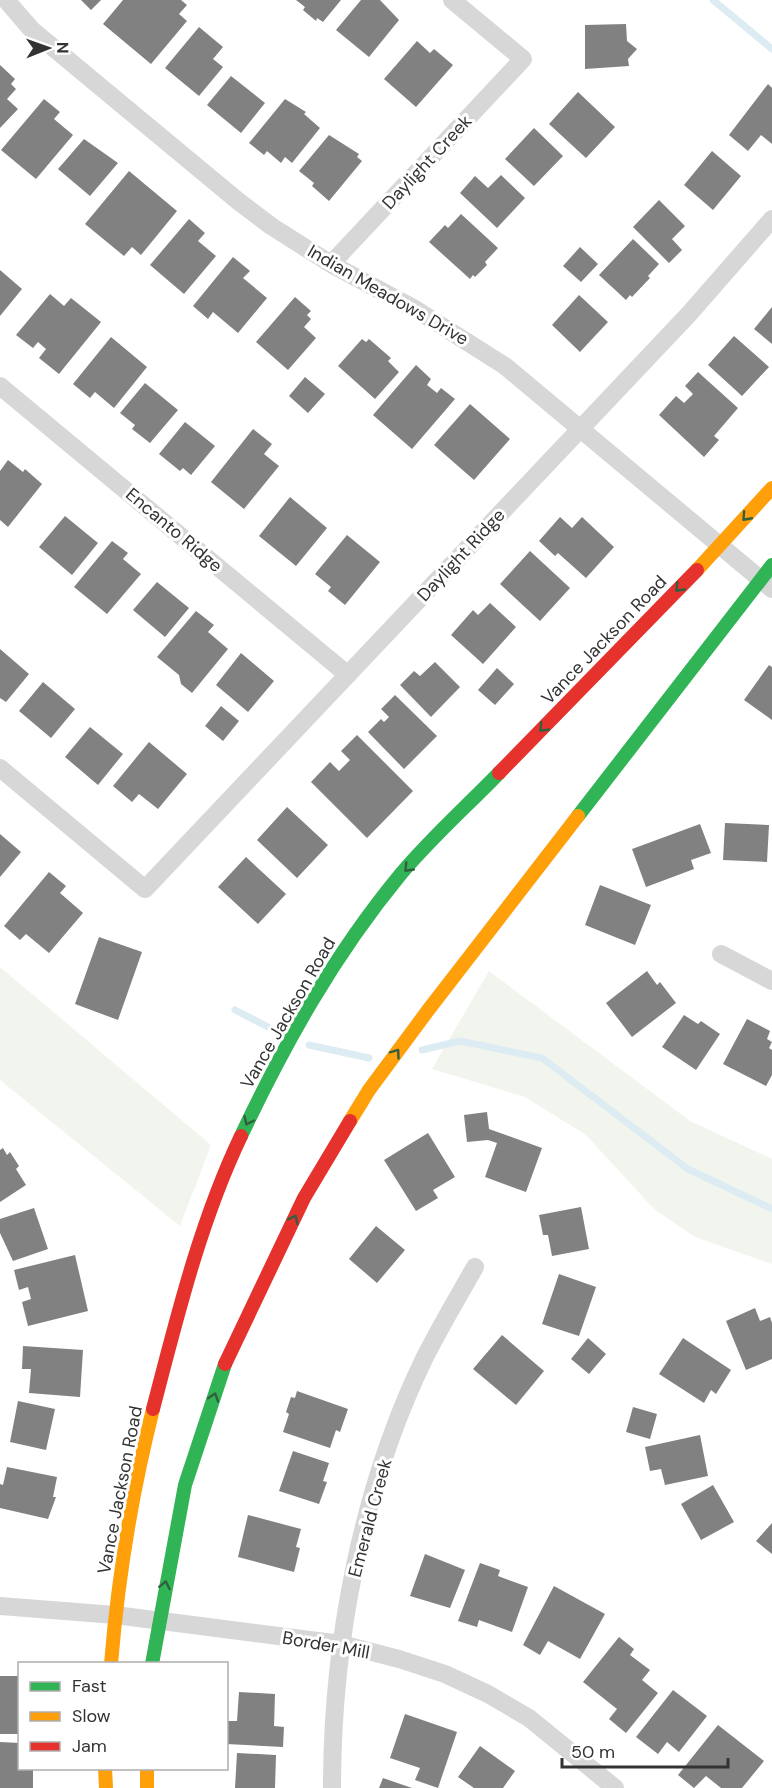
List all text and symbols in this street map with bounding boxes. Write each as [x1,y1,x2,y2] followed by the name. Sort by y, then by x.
[18,18,78,78] north arrow
[52,42,73,54] text: N
[377,109,477,215] street label: Daylight Creek
[303,239,473,351] street label: Indian Meadows Drive
[121,482,227,578] street label: Encanto Ridge
[412,503,510,607] street label: Daylight Ridge
[742,510,753,521] one-way arrow
[536,570,672,710] street label: Vance Jackson Road
[675,581,686,592] one-way arrow
[540,721,551,732] one-way arrow
[404,861,415,872] one-way arrow
[235,933,341,1093] street label: Vance Jackson Road
[389,1049,400,1060] one-way arrow
[244,1114,256,1125] one-way arrow
[286,1214,298,1225] one-way arrow
[207,1392,219,1403] one-way arrow
[92,1404,148,1576] street label: Vance Jackson Road
[343,1456,397,1580] street label: Emerald Creek
[158,1580,171,1590] one-way arrow
[280,1626,372,1664] street label: Border Mill
[18,1662,228,1770] legend
[72,1674,107,1698] text: Fast
[72,1704,111,1728] text: Slow
[562,1731,728,1769] scale bar
[72,1734,107,1758] text: Jam
[571,1740,615,1764] text: 50 m

